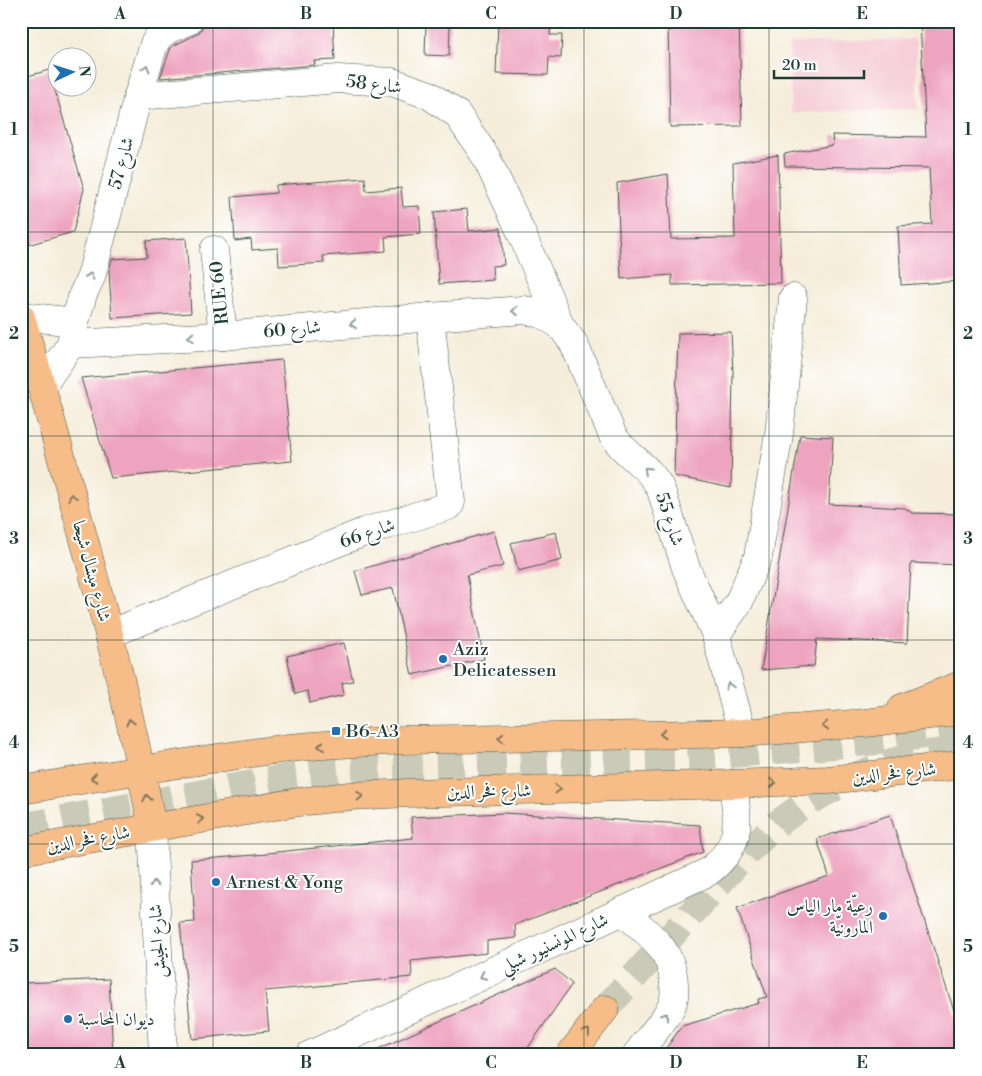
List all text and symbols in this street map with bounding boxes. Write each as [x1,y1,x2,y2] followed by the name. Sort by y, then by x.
[113,4,126,24] text: A
[300,4,312,24] text: B
[485,4,497,24] text: C
[670,4,683,24] text: D
[856,4,868,24] text: E
[48,48,98,98] north arrow
[774,48,864,80] scale bar
[782,56,817,75] text: 20 m
[75,65,93,77] text: N
[140,65,150,73] one-way arrow
[344,70,403,102] street label: شارع 58
[10,120,18,140] text: 1
[964,120,972,140] text: 1
[103,134,142,193] street label: شارع 57
[205,260,234,326] street label: RUE 60
[84,272,94,281] one-way arrow
[511,305,519,316] one-way arrow
[262,316,322,346] street label: شارع 60
[349,318,357,329] one-way arrow
[9,324,19,344] text: 2
[963,324,973,344] text: 2
[187,332,195,343] one-way arrow
[644,467,653,476] one-way arrow
[647,490,689,550] street label: شارع 55
[67,493,78,502] one-way arrow
[337,513,399,556] street label: شارع 66
[64,518,116,625] street label: شارع ميشال شيحا
[9,529,19,549] text: 3
[963,529,973,549] text: 3
[452,638,557,682] place label: Aziz Delicatessen
[437,653,449,665] marker: Aziz Delicatessen
[724,681,735,690] one-way arrow
[125,718,136,727] one-way arrow
[345,720,399,743] place label: B6-A3
[821,720,829,731] one-way arrow
[330,725,342,737] marker: B6-A3
[659,729,667,740] one-way arrow
[9,733,20,753] text: 4
[496,733,504,743] one-way arrow
[963,733,974,753] text: 4
[317,740,325,751] one-way arrow
[851,758,938,792] street label: شارع فخر الدين
[89,772,97,783] one-way arrow
[769,777,777,788] one-way arrow
[447,779,532,807] street label: شارع فخر الدين
[554,784,562,794] one-way arrow
[357,790,365,801] one-way arrow
[142,794,152,803] one-way arrow
[195,814,204,824] one-way arrow
[44,821,132,861] street label: شارع فخر الدين
[225,871,344,894] place label: Arnest & Yong
[210,876,222,888] marker: Arnest & Yong
[149,879,160,887] one-way arrow
[787,894,873,939] place label: رعيّة مار الياس المارونيّة
[144,903,174,979] street label: شارع الجيش
[496,908,614,983] street label: شارع المونسنيور شبلي
[877,910,889,922] marker: رعيّة مار الياس المارونيّة
[9,937,19,957] text: 5
[963,937,973,957] text: 5
[479,969,488,980] one-way arrow
[78,1008,155,1031] place label: ديوان المحاسبة
[62,1013,74,1025] marker: ديوان المحاسبة
[660,1013,668,1022] one-way arrow
[582,1029,590,1038] one-way arrow
[113,1053,126,1073] text: A
[300,1053,312,1073] text: B
[485,1053,497,1073] text: C
[670,1053,683,1073] text: D
[856,1053,868,1073] text: E

